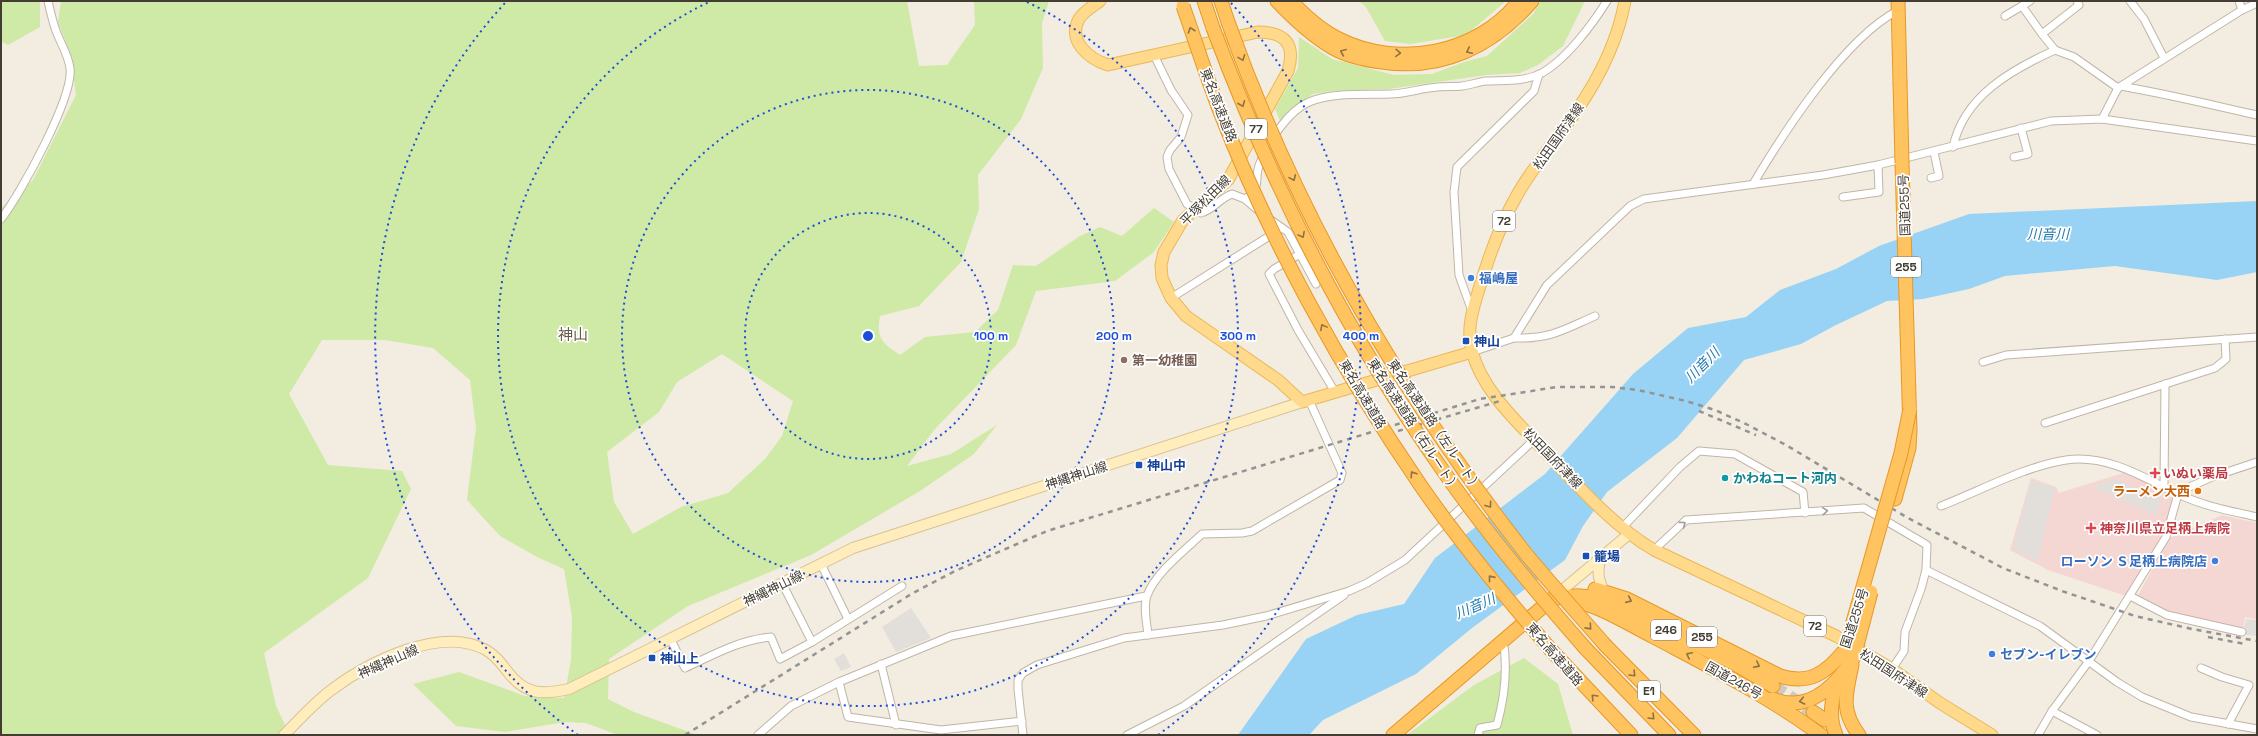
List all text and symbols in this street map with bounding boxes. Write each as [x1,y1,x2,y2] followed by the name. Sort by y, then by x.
[1188,26,1196,33] one-way arrow
[1466,46,1473,54] one-way arrow
[1339,49,1347,57] one-way arrow
[1395,49,1401,58] one-way arrow
[1237,55,1245,62] one-way arrow
[1197,66,1240,145] street label: 東名高速道路
[1529,99,1588,173] street label: 松田国府津線
[1237,100,1245,108] one-way arrow
[1245,119,1267,139] road number: 77
[1176,171,1234,229] street label: 平塚松田線
[1288,173,1296,181] one-way arrow
[1895,173,1914,236] street label: 国道255号
[1493,211,1515,231] road number: 72
[2027,225,2071,243] water label: 川音川
[1297,231,1305,238] one-way arrow
[1891,257,1921,277] road number: 255
[1479,270,1518,287] place label: 福嶋屋
[1466,273,1476,283] marker: 福嶋屋
[1321,324,1328,331] one-way arrow
[558,325,588,344] district label: 神山
[974,328,1008,344] text: 100 m
[1096,328,1132,344] text: 200 m
[1220,328,1256,344] text: 300 m
[1343,328,1379,344] text: 400 m
[861,329,875,343] centre of rings
[1474,333,1500,350] place label: 神山
[1461,336,1471,346] marker: 神山
[1681,342,1725,386] water label: 川音川
[1132,352,1197,369] place label: 第一幼稚園
[1119,355,1129,365] marker: 第一幼稚園
[1364,355,1463,495] street label: 東名高速道路（右ルート）
[1335,356,1390,432] street label: 東名高速道路
[1384,356,1485,495] street label: 東名高速道路（左ルート）
[1519,424,1586,492] street label: 松田国府津線
[1043,457,1110,494] street label: 神縄神山線
[1147,457,1186,474] place label: 神山中
[1134,460,1144,470] marker: 神山中
[2163,465,2228,482] place label: いぬい薬局
[2150,468,2160,478] marker: いぬい薬局
[1733,470,1837,487] place label: かわねコート河内
[1410,471,1418,478] one-way arrow
[1720,473,1730,483] marker: かわねコート河内
[2113,483,2190,500] place label: ラーメン大西
[2193,486,2203,496] marker: ラーメン大西
[1484,500,1491,507] one-way arrow
[1822,507,1828,516] one-way arrow
[2100,520,2230,537] place label: 神奈川県立足柄上病院
[1679,522,1686,529] one-way arrow
[2085,522,2097,534] marker: 神奈川県立足柄上病院
[1594,548,1620,565] place label: 籠場
[1581,551,1591,561] marker: 籠場
[2061,553,2207,570] place label: ローソン Ｓ足柄上病院店
[2210,556,2220,566] marker: ローソン Ｓ足柄上病院店
[740,567,806,610] street label: 神縄神山線
[1488,576,1495,583] one-way arrow
[1837,586,1872,650] street label: 国道255号
[1452,588,1500,623] water label: 川音川
[1624,595,1632,603] one-way arrow
[1804,616,1826,636] road number: 72
[1523,619,1587,689] street label: 東名高速道路
[1651,620,1681,640] road number: 246
[1585,622,1592,629] one-way arrow
[1687,627,1717,647] road number: 255
[355,640,421,682] street label: 神縄神山線
[1856,645,1931,702] street label: 松田国府津線
[2000,646,2097,663] place label: セブン-イレブン
[1987,649,1997,659] marker: セブン-イレブン
[660,650,699,667] place label: 神山上
[647,653,657,663] marker: 神山上
[1686,653,1693,660] one-way arrow
[1702,658,1765,703] street label: 国道246号
[1753,660,1761,667] one-way arrow
[1628,669,1636,677] one-way arrow
[1638,681,1660,701] road number: E1
[1591,694,1598,702] one-way arrow
[1799,696,1805,704] one-way arrow
[1647,713,1655,720] one-way arrow

